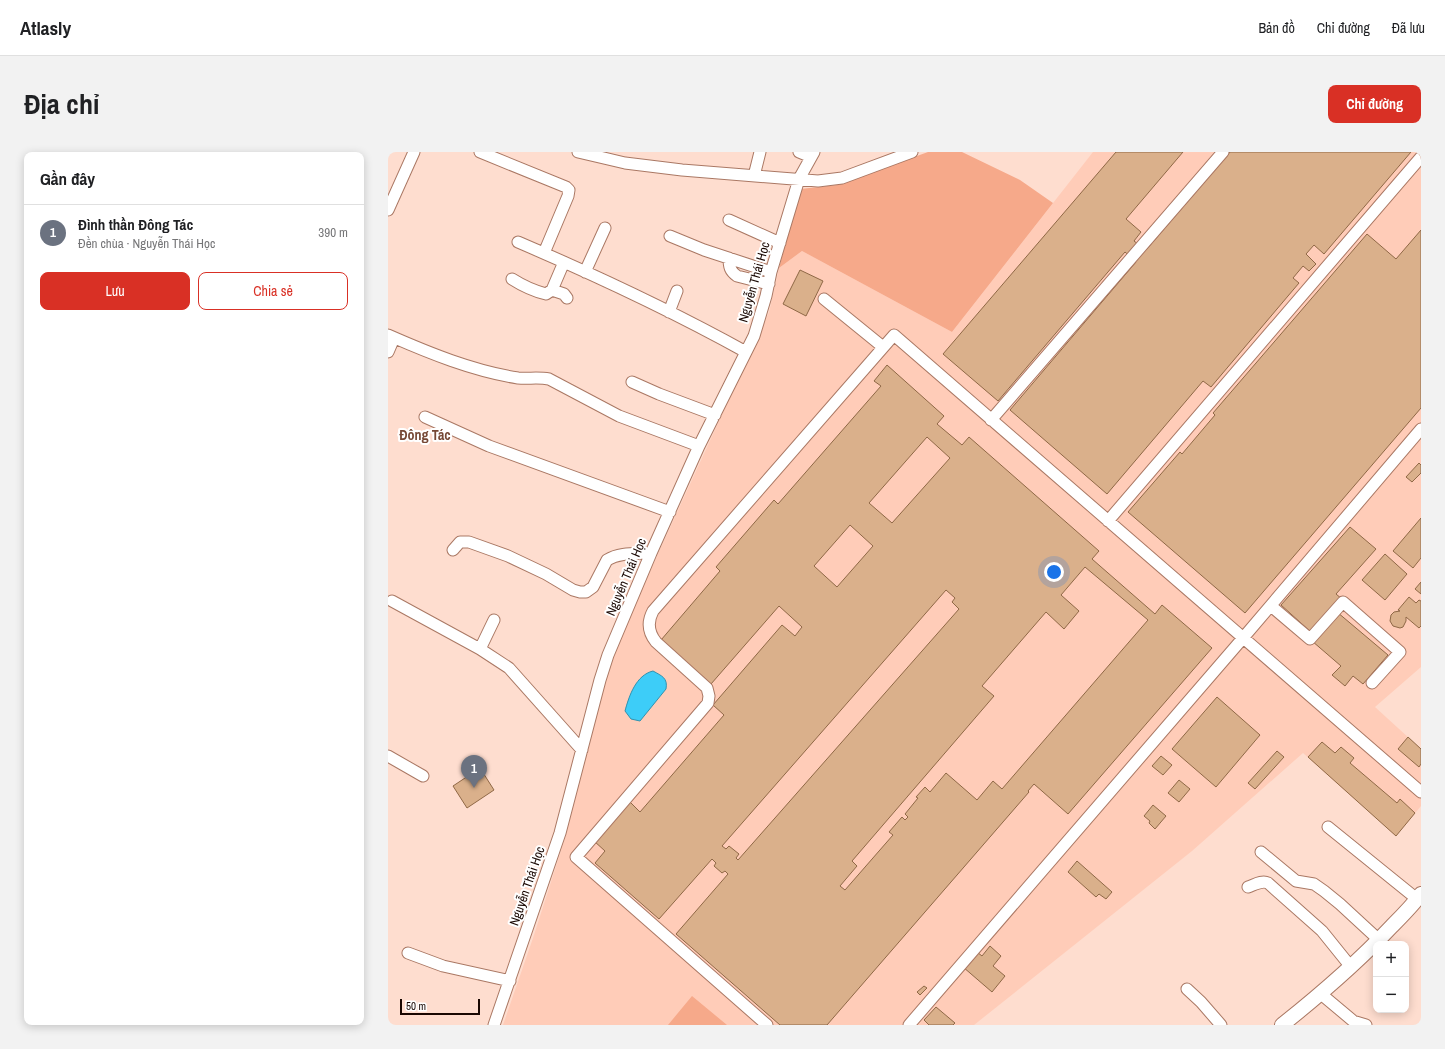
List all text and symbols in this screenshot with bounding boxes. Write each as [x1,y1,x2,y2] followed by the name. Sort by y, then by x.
[20,15,71,41] text: Atlasly
[1258,19,1295,37] text: Bản đồ
[1317,19,1370,37] text: Chỉ đường
[1392,19,1425,37] text: Đã lưu
[24,85,99,123] text: Địa chỉ
[1328,85,1421,123] button: Chỉ đường
[40,167,95,190] text: Gần đây
[78,214,193,235] text: Đình thần Đông Tác
[50,224,56,241] text: 1
[318,224,348,241] text: 390 m
[78,235,215,252] text: Đền chùa · Nguyễn Thái Học
[734,240,774,324] street label: Nguyễn Thái Học
[40,272,190,310] button: Lưu
[198,272,348,310] button: Chia sẻ
[399,426,451,444] district label: Đông Tác
[602,536,650,618] street label: Nguyễn Thái Học
[1044,562,1064,582] your location
[461,755,487,788] pin: 1
[505,844,549,928] street label: Nguyễn Thái Học
[1373,941,1409,1013] map controls
[1373,941,1409,977] button: +
[1373,977,1409,1013] button: −
[400,997,480,1016] scale bar
[406,999,426,1013] text: 50 m

